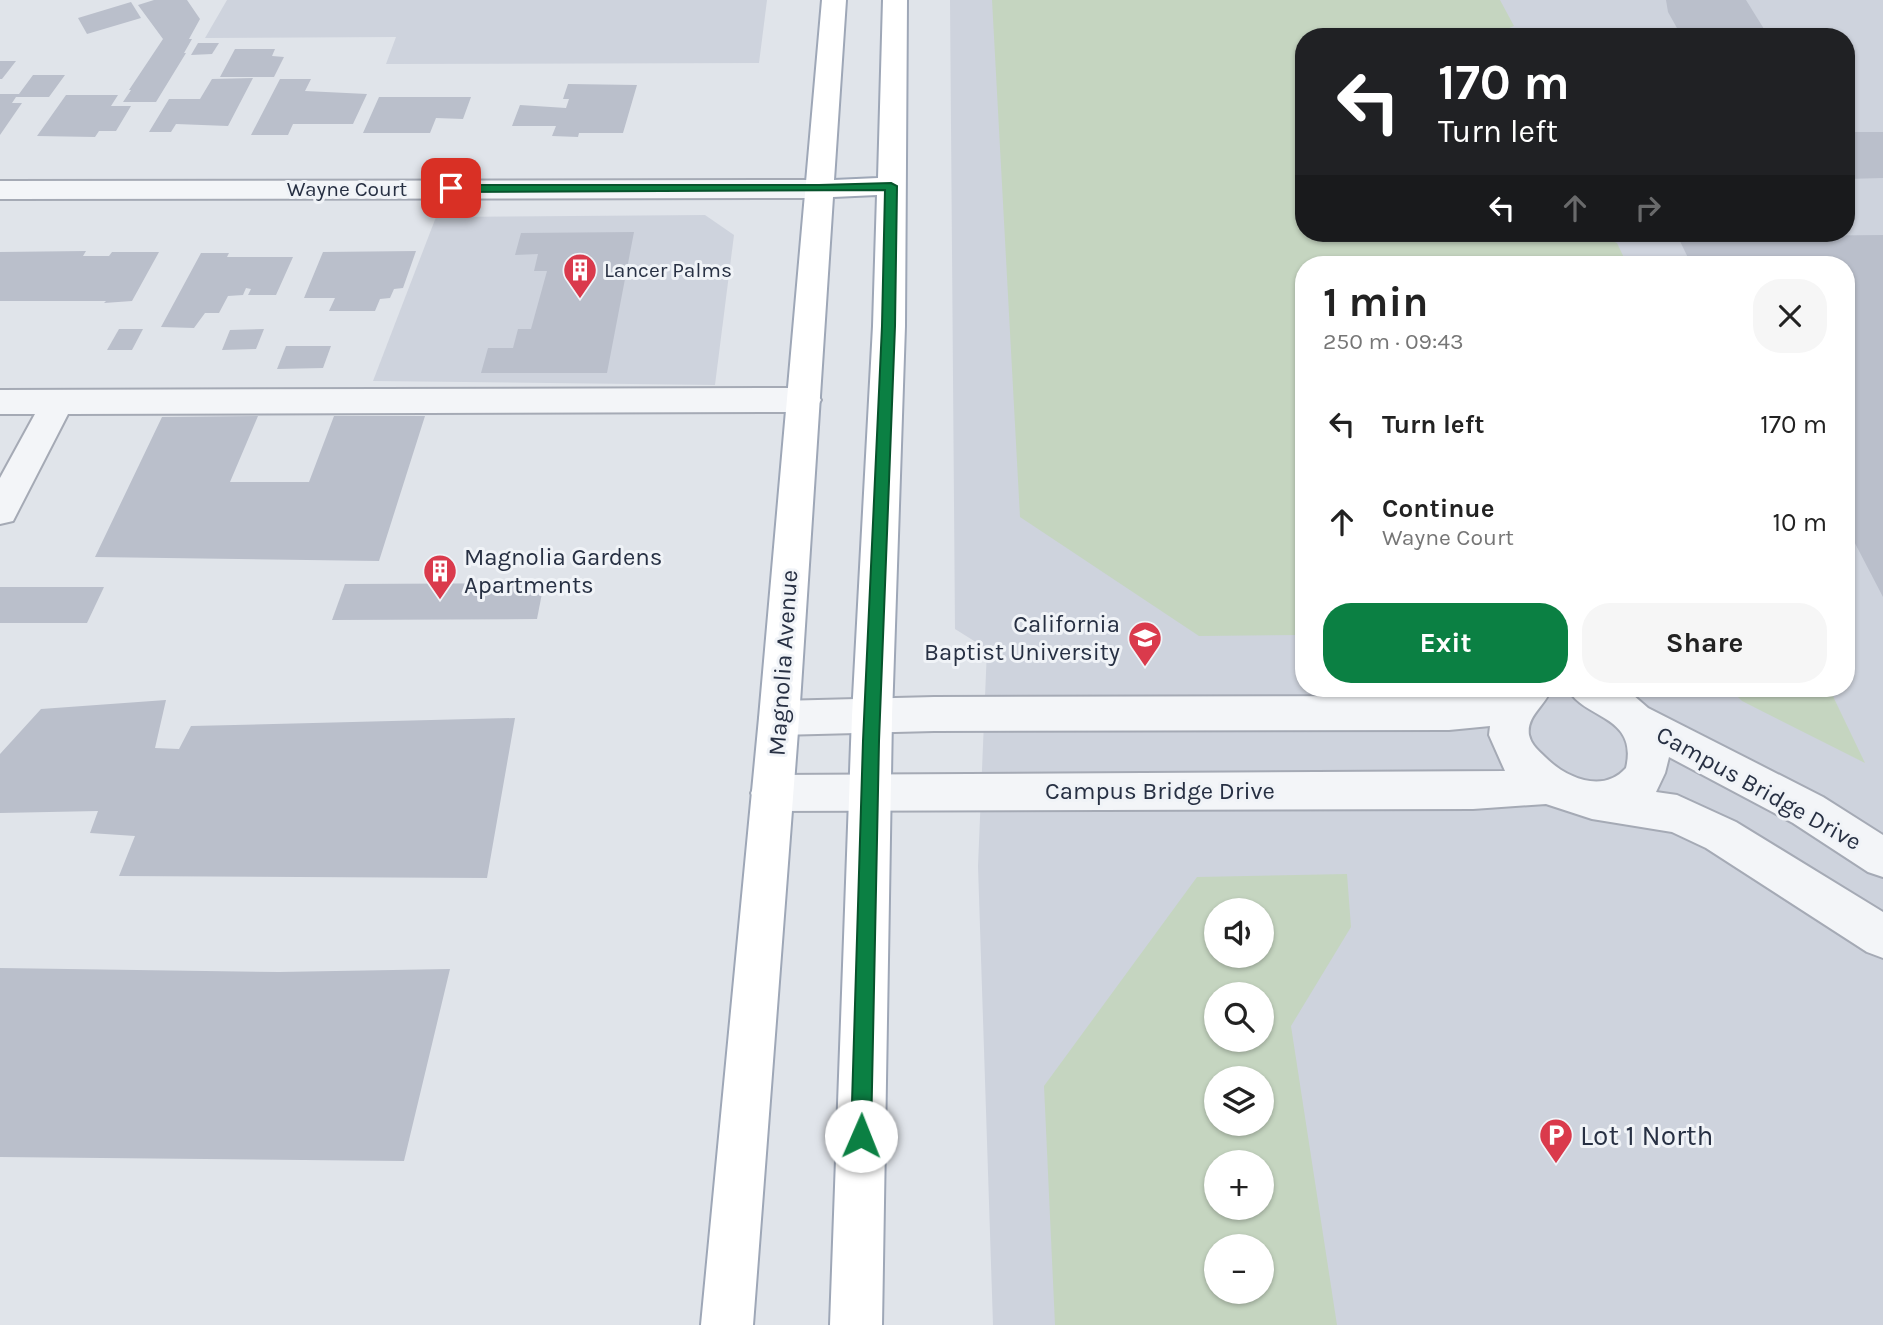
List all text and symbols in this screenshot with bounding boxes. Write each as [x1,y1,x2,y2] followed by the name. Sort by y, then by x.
[1438,54,1570,111] text: 170 m
[1323,56,1414,147] icon: left
[1438,113,1558,150] text: Turn left
[421,158,481,218] pin
[432,169,470,207] icon: arrive
[287,177,407,201] street label: Wayne Court
[1483,189,1521,227] icon: left
[1556,189,1594,227] icon: ahead
[1629,189,1667,227] icon: right
[561,251,599,300] building icon: Lancer Palms
[604,258,732,282] place label: Lancer Palms
[1323,277,1428,327] text: 1 min
[1753,279,1827,353] button: close
[1323,328,1464,355] text: 250 m · 09:43
[1323,405,1361,443] icon: left
[1382,409,1484,440] text: Turn left
[1760,409,1827,440] text: 170 m
[1382,493,1494,524] text: Continue
[1323,503,1361,541] icon: ahead
[1772,507,1827,538] text: 10 m
[1382,524,1514,551] text: Wayne Court
[464,543,662,599] place label: Magnolia Gardens Apartments
[421,552,459,601] building icon: Magnolia Gardens Apartments
[763,569,803,757] street label: Magnolia Avenue
[1323,603,1568,683] button: Exit
[1582,603,1827,683] button: Share
[924,610,1120,666] place label: California Baptist University
[1126,619,1164,668] school or university icon: California Baptist University
[1652,720,1866,856] street label: Campus Bridge Drive
[1045,777,1275,805] street label: Campus Bridge Drive
[1204,898,1274,1304] map controls
[1204,898,1274,968] button: sound
[1204,982,1274,1052] button: search
[1204,1066,1274,1136] button: layers
[824,1099,898,1173] position arrow
[1537,1116,1575,1165] parking icon: Lot 1 North
[1580,1119,1713,1152] place label: Lot 1 North
[1204,1150,1274,1220] button: +
[1204,1234,1274,1304] button: −

